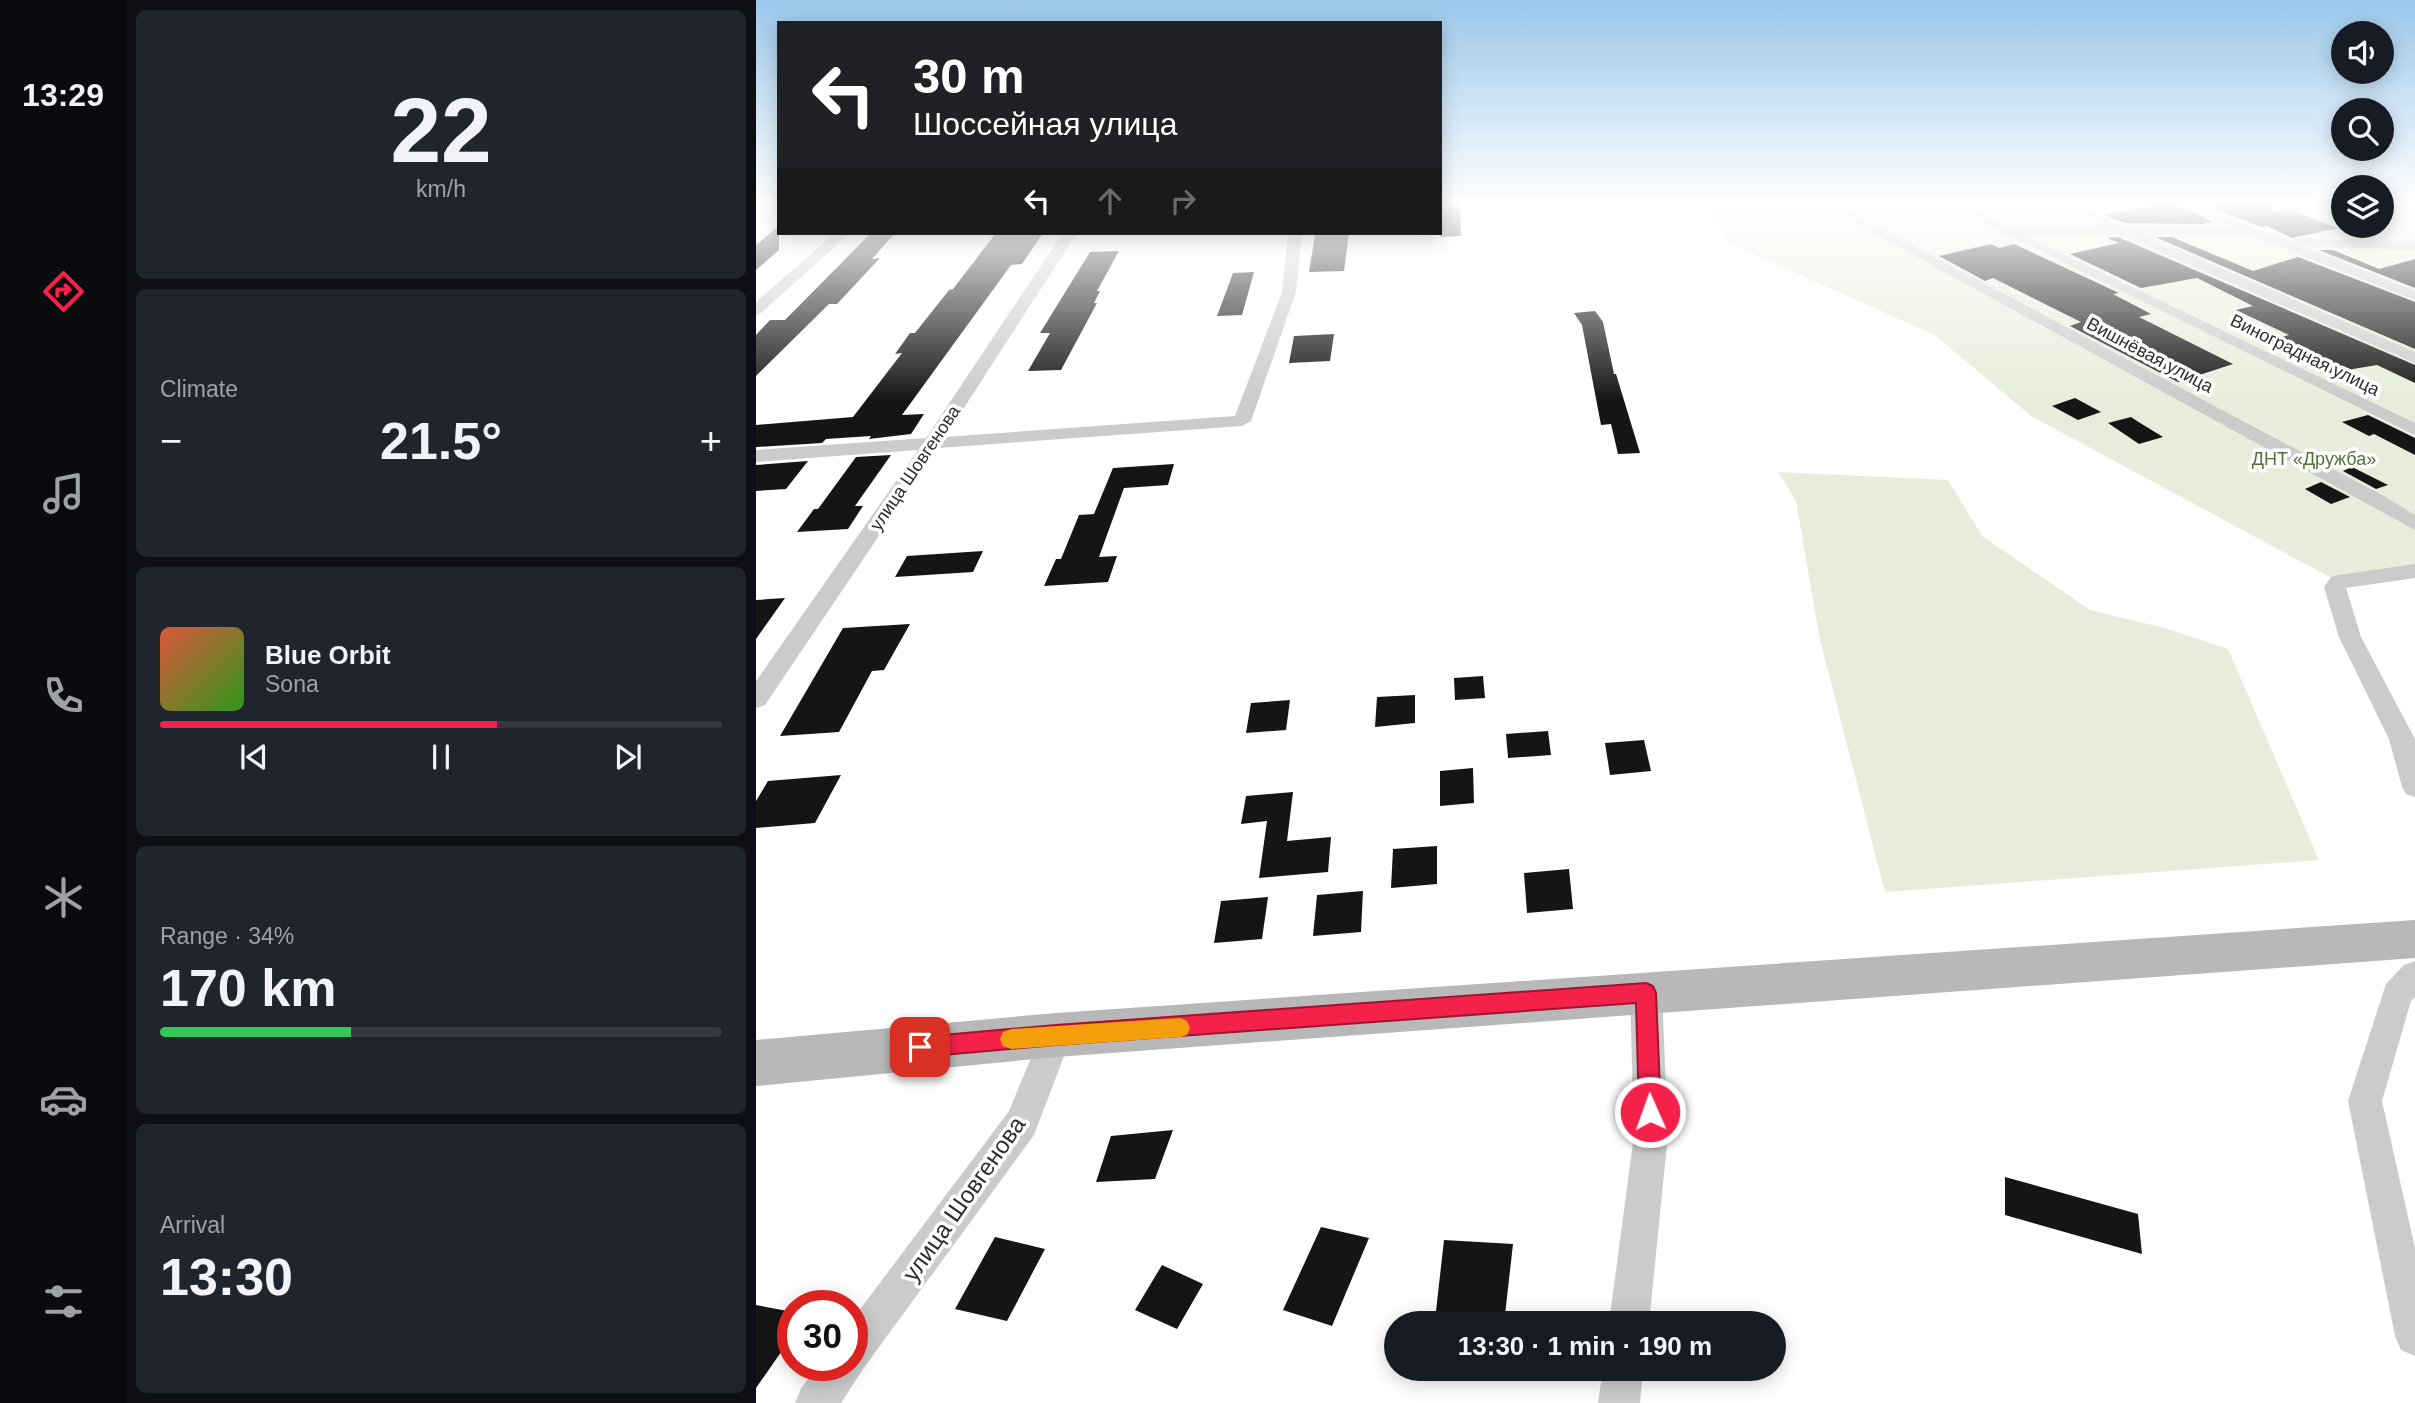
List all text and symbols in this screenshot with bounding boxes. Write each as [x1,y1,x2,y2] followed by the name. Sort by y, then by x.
[2331,21,2394,238] map controls
[2331,21,2394,84] button: sound
[798,49,889,140] icon: left
[913,49,1025,103] text: 30 m
[22,77,104,113] text: 13:29
[390,80,492,181] text: 22
[2331,98,2394,161] button: search
[913,106,1177,142] text: Шоссейная улица
[2331,175,2394,238] button: layers
[416,176,466,202] text: km/h
[1018,182,1056,220] icon: left
[1091,182,1129,220] icon: ahead
[1164,182,1202,220] icon: right
[39,267,88,316] icon: directions
[2227,310,2384,400] street label: Виноградная улица
[2083,313,2217,397] street label: Вишнёвая улица
[160,376,238,402] text: Climate
[866,401,965,534] street label: улица Шовгенова
[380,412,502,470] text: 21.5°
[160,420,182,462] text: −
[700,420,722,462] text: +
[2252,449,2376,469] park label: ДНТ «Дружба»
[39,469,88,518] icon: music
[265,640,391,670] text: Blue Orbit
[39,671,88,720] icon: phone
[265,671,319,697] text: Sona
[235,738,273,776] icon: previous
[422,738,460,776] icon: pause
[609,738,647,776] icon: next
[39,873,88,922] icon: climate
[160,923,294,949] text: Range · 34%
[160,959,336,1017] text: 170 km
[890,1017,950,1077] pin
[901,1028,939,1066] icon: arrive
[39,1075,88,1124] icon: car
[1613,1075,1687,1149] position arrow
[897,1111,1031,1286] street label: улица Шовгенова
[160,1212,225,1238] text: Arrival
[160,1248,293,1306] text: 13:30
[39,1277,88,1326] icon: filters
[777,1290,868,1381] speed limit sign: 30
[1458,1331,1712,1361] text: 13:30 · 1 min · 190 m

